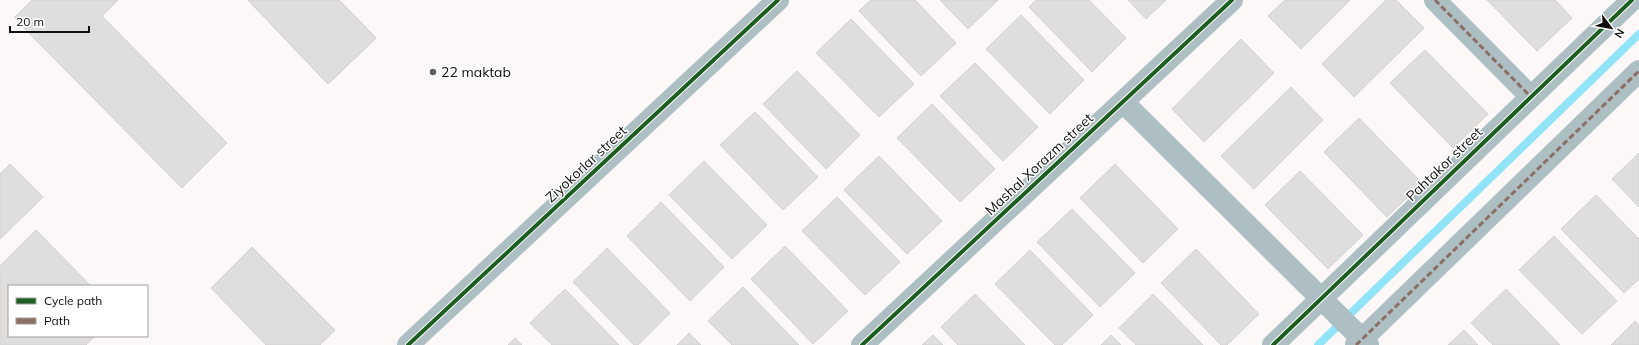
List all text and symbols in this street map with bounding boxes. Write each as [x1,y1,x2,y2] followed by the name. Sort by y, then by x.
[10,8,89,34] scale bar
[1591,8,1631,48] north arrow
[16,14,44,29] text: 20 m
[1611,26,1628,41] text: N
[441,63,511,81] place label: 22 maktab
[428,67,438,77] marker: 22 maktab
[981,109,1097,219] street label: Mashal Xorazm street
[542,122,630,206] street label: Ziyokorlar street
[1402,123,1486,205] street label: Pahtakor street
[8,285,148,337] legend
[44,293,102,308] text: Cycle path
[44,313,70,328] text: Path

